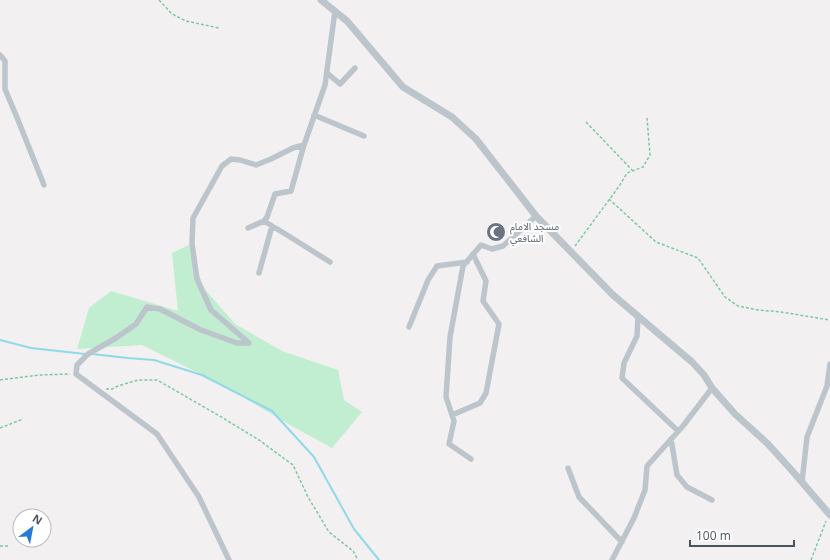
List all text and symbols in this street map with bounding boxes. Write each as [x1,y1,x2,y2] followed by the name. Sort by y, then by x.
[510,219,559,246] place label: مسجد الامام الشافعي
[485,221,507,243] mosque icon: مسجد الامام الشافعي
[12,508,52,548] north arrow
[30,510,45,528] text: N
[690,522,794,548] scale bar
[696,527,731,544] text: 100 m

